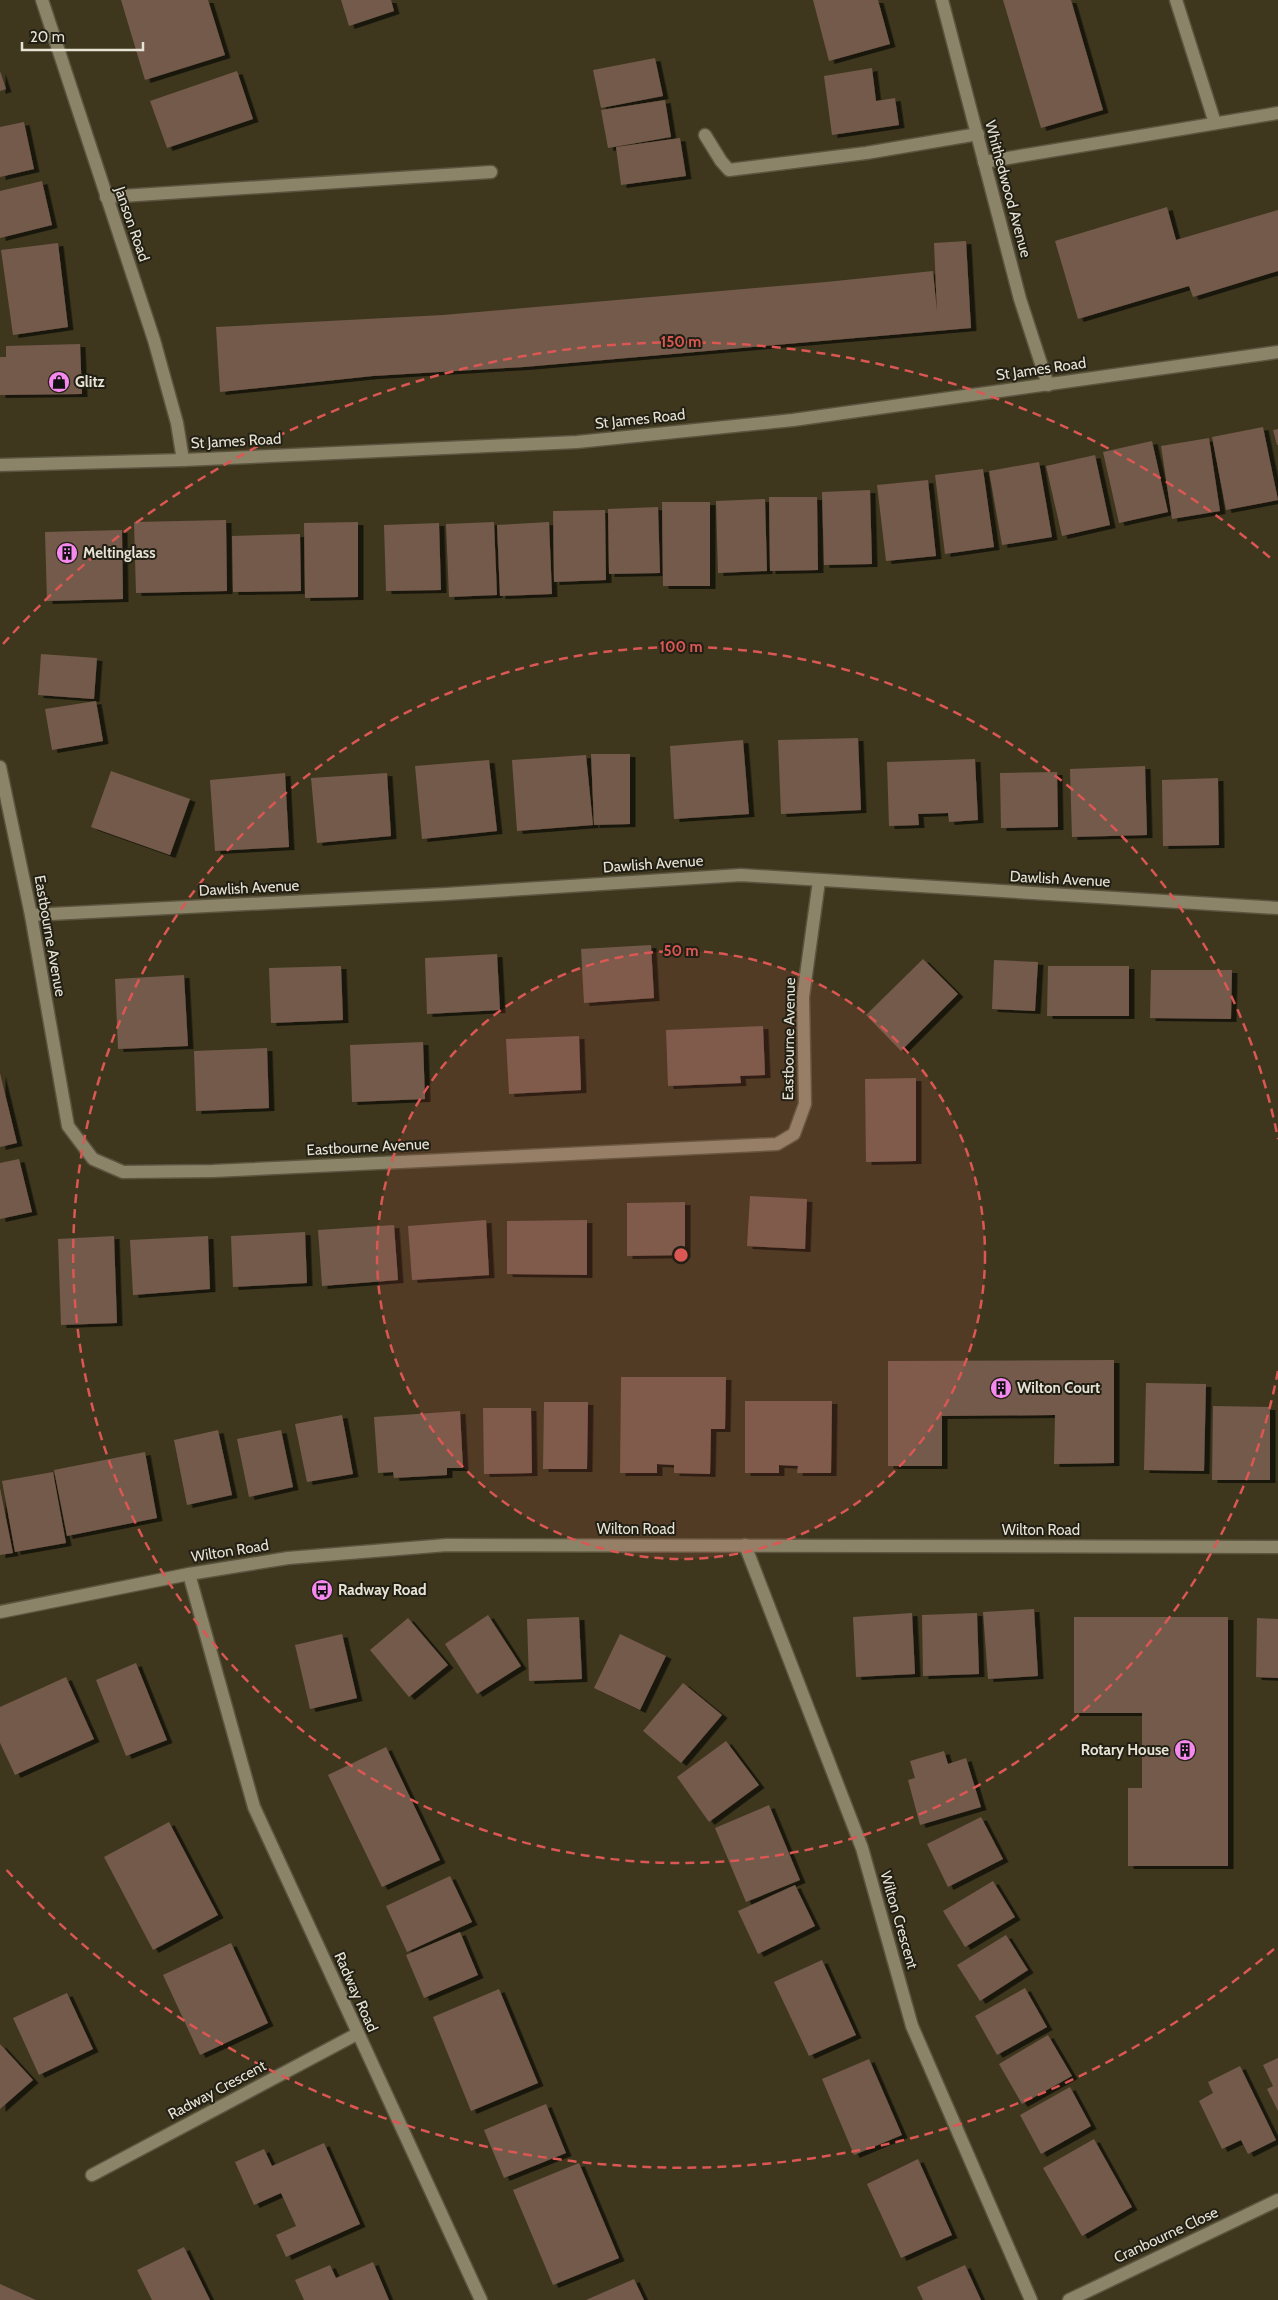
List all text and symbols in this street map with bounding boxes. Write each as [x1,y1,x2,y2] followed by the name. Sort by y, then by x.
[22,20,144,52] scale bar
[30,28,65,46] text: 20 m
[981,118,1035,260] street label: Whithedwood Avenue
[110,183,153,264] street label: Janson Road
[661,333,701,351] text: 150 m
[995,354,1087,384] street label: St James Road
[47,370,71,394] shop icon: Glitz
[75,373,105,391] place label: Glitz
[594,405,686,433] street label: St James Road
[190,430,282,452] street label: St James Road
[55,541,79,565] building icon: Meltinglass
[83,544,156,562] place label: Meltinglass
[659,638,703,656] text: 100 m
[602,851,704,876] street label: Dawlish Avenue
[1009,867,1111,891] street label: Dawlish Avenue
[30,874,70,998] street label: Eastbourne Avenue
[198,876,300,900] street label: Dawlish Avenue
[663,942,699,960] text: 50 m
[779,977,799,1101] street label: Eastbourne Avenue
[306,1135,430,1159] street label: Eastbourne Avenue
[672,1246,690,1264] centre of rings
[989,1376,1013,1400] building icon: Wilton Court
[1017,1379,1100,1397] place label: Wilton Court
[597,1520,675,1538] street label: Wilton Road
[1002,1521,1080,1539] street label: Wilton Road
[190,1536,270,1566] street label: Wilton Road
[310,1578,334,1602] bus stop icon: Radway Road
[338,1581,426,1599] place label: Radway Road
[1173,1738,1197,1762] building icon: Rotary House
[1081,1741,1169,1759] place label: Rotary House
[876,1869,922,1971] street label: Wilton Crescent
[330,1949,382,2035] street label: Radway Road
[165,2057,269,2123] street label: Radway Crescent
[1111,2203,1221,2267] street label: Cranbourne Close

